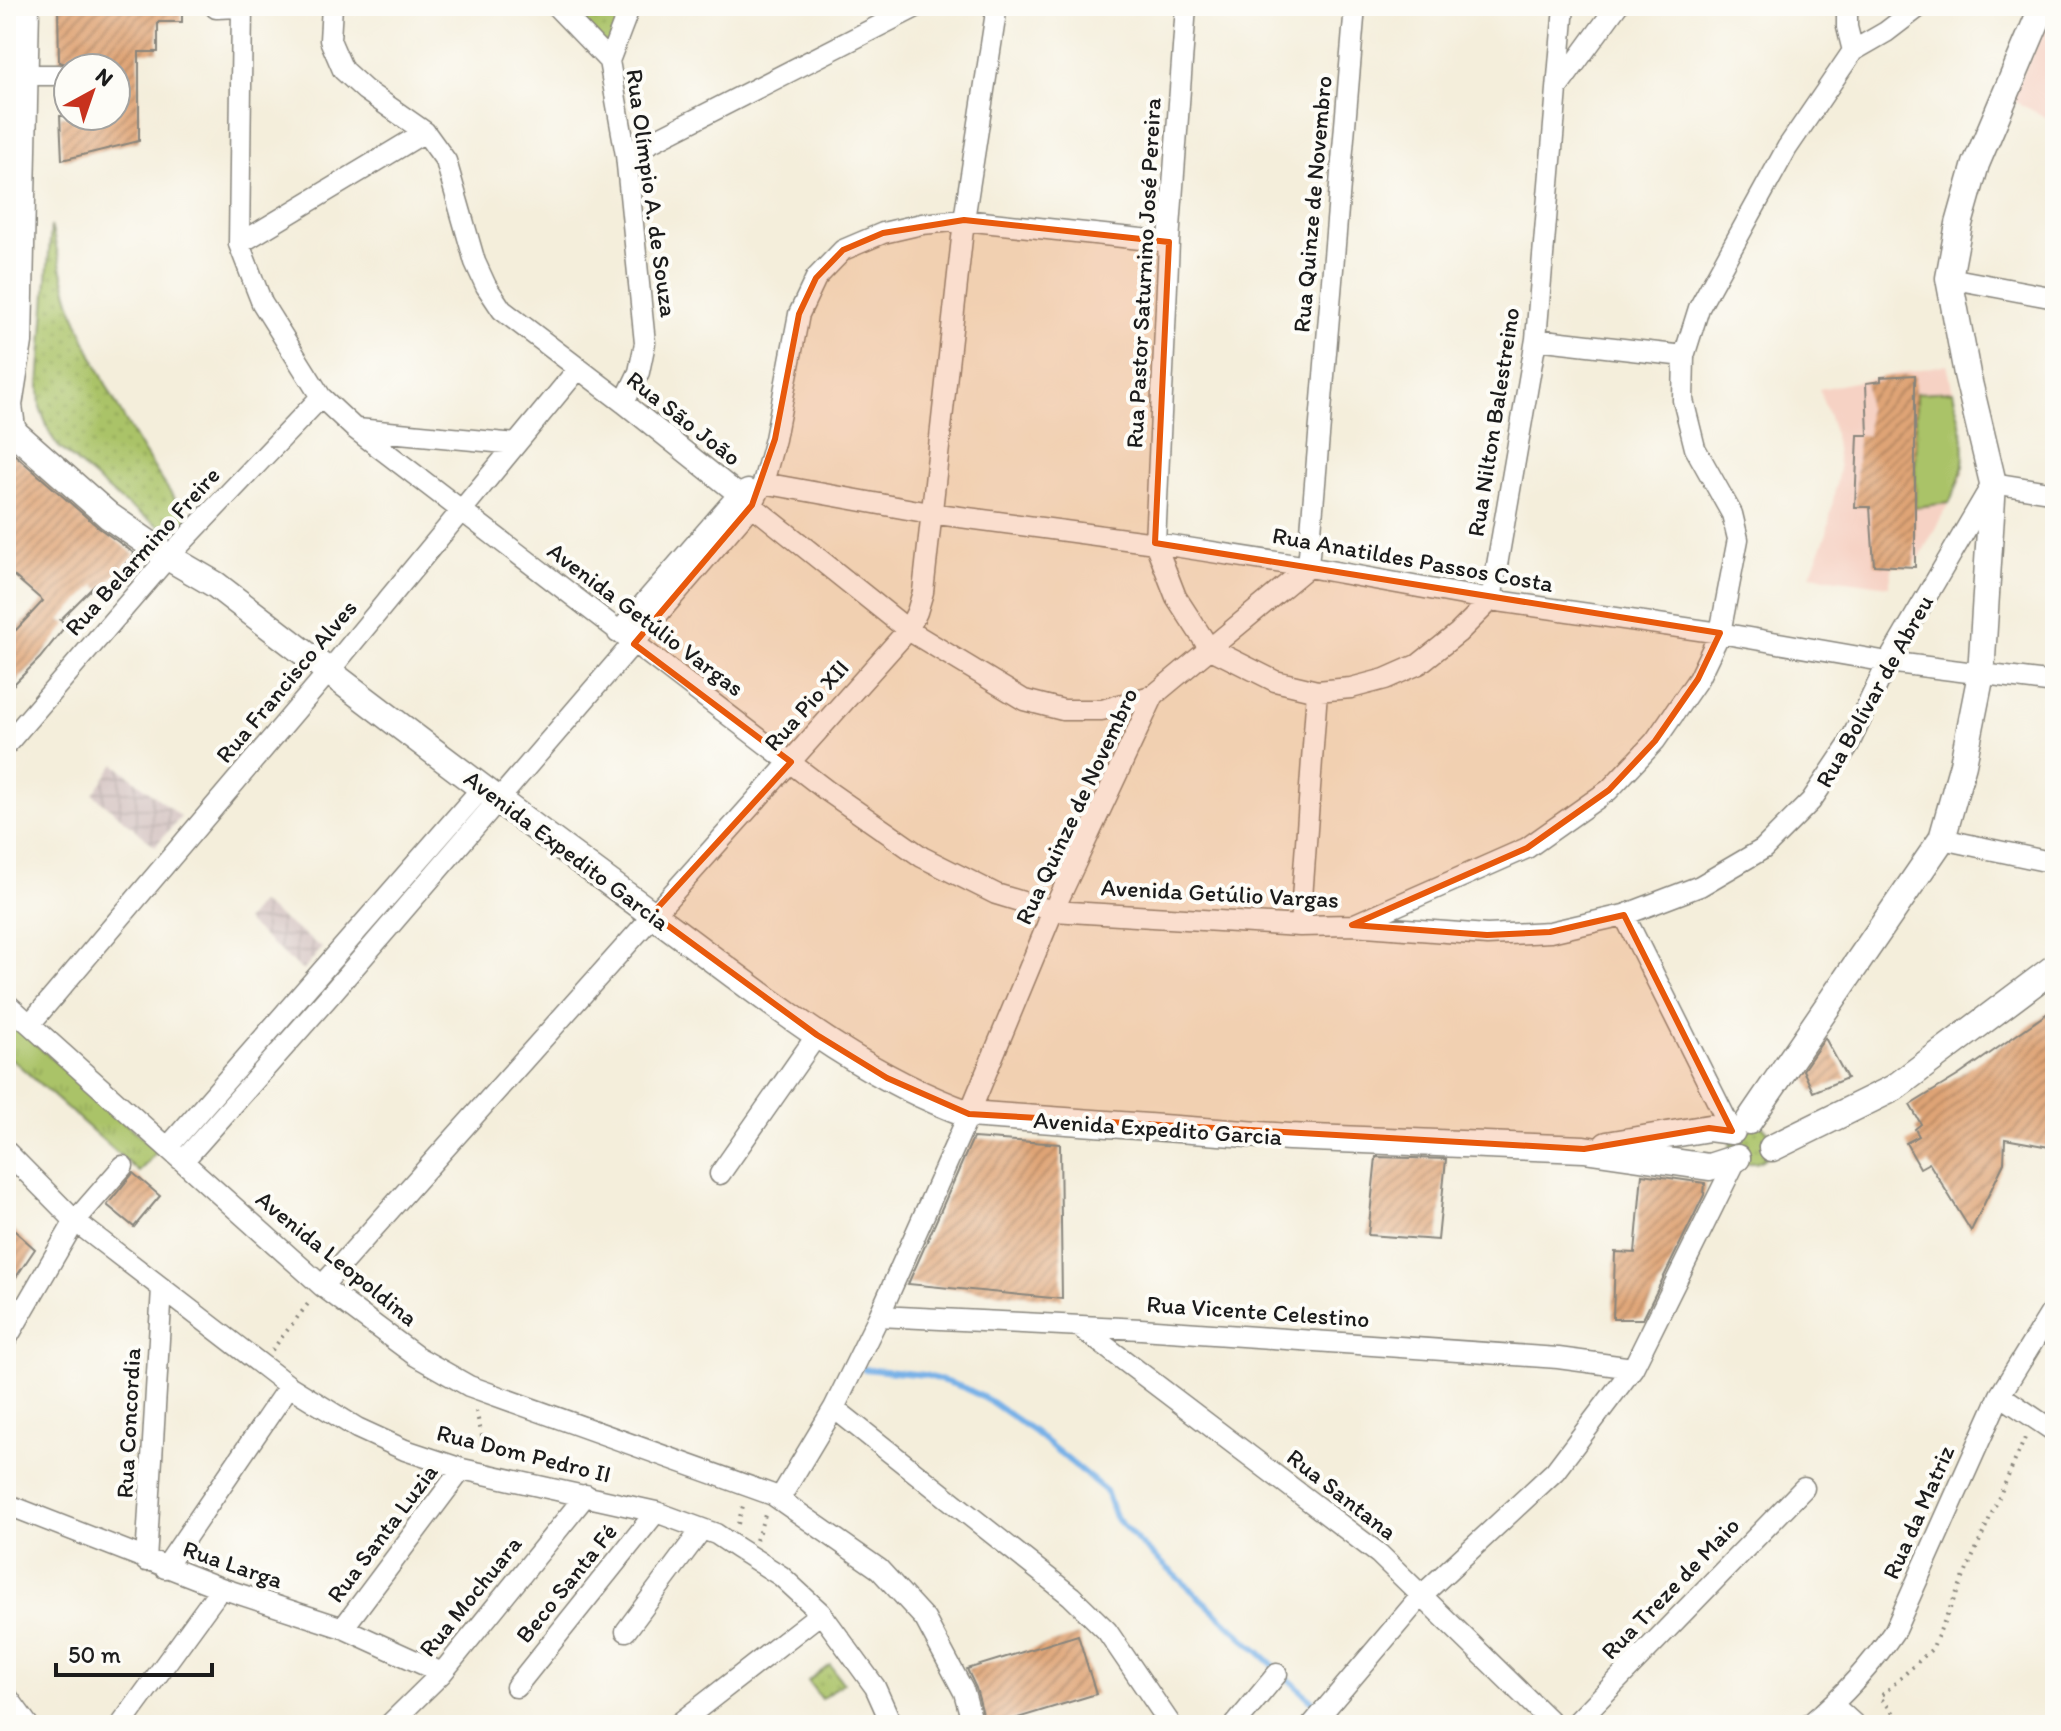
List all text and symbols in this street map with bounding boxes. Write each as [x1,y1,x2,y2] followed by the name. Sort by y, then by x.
[52,52,132,132] north arrow
[90,62,119,92] text: N
[620,67,684,319] street label: Rua Olímpio A. de Souza
[1286,74,1338,334] street label: Rua Quinze de Novembro
[1119,96,1167,449] street label: Rua Pastor Saturnino José Pereira
[1461,305,1525,539] street label: Rua Nilton Balestreino
[621,364,747,472] street label: Rua São João
[58,460,226,642] street label: Rua Belarmino Freire
[1270,520,1556,598] street label: Rua Anatildes Passos Costa
[542,536,750,702] street label: Avenida Getúlio Vargas
[1809,589,1939,793] street label: Rua Bolívar de Abreu
[209,593,363,769] street label: Rua Francisco Alves
[757,653,855,757] street label: Rua Pio XII
[1008,683,1144,929] street label: Rua Quinze de Novembro
[459,763,676,937] street label: Avenida Expedito Garcia
[1100,872,1340,914] street label: Avenida Getúlio Vargas
[1033,1105,1284,1151] street label: Avenida Expedito Garcia
[250,1184,424,1332] street label: Avenida Leopoldina
[1146,1289,1370,1333] street label: Rua Vicente Celestino
[110,1346,146,1499] street label: Rua Concordia
[434,1417,614,1489] street label: Rua Dom Pedro II
[1876,1441,1960,1583] street label: Rua da Matriz
[1281,1442,1403,1546] street label: Rua Santana
[320,1457,444,1608] street label: Rua Santa Luzia
[1595,1511,1745,1665] street label: Rua Treze de Maio
[509,1517,623,1649] street label: Beco Santa Fé
[412,1529,528,1662] street label: Rua Mochuara
[179,1533,287,1595] street label: Rua Larga
[56,1627,212,1677] scale bar
[68,1640,121,1669] text: 50 m

